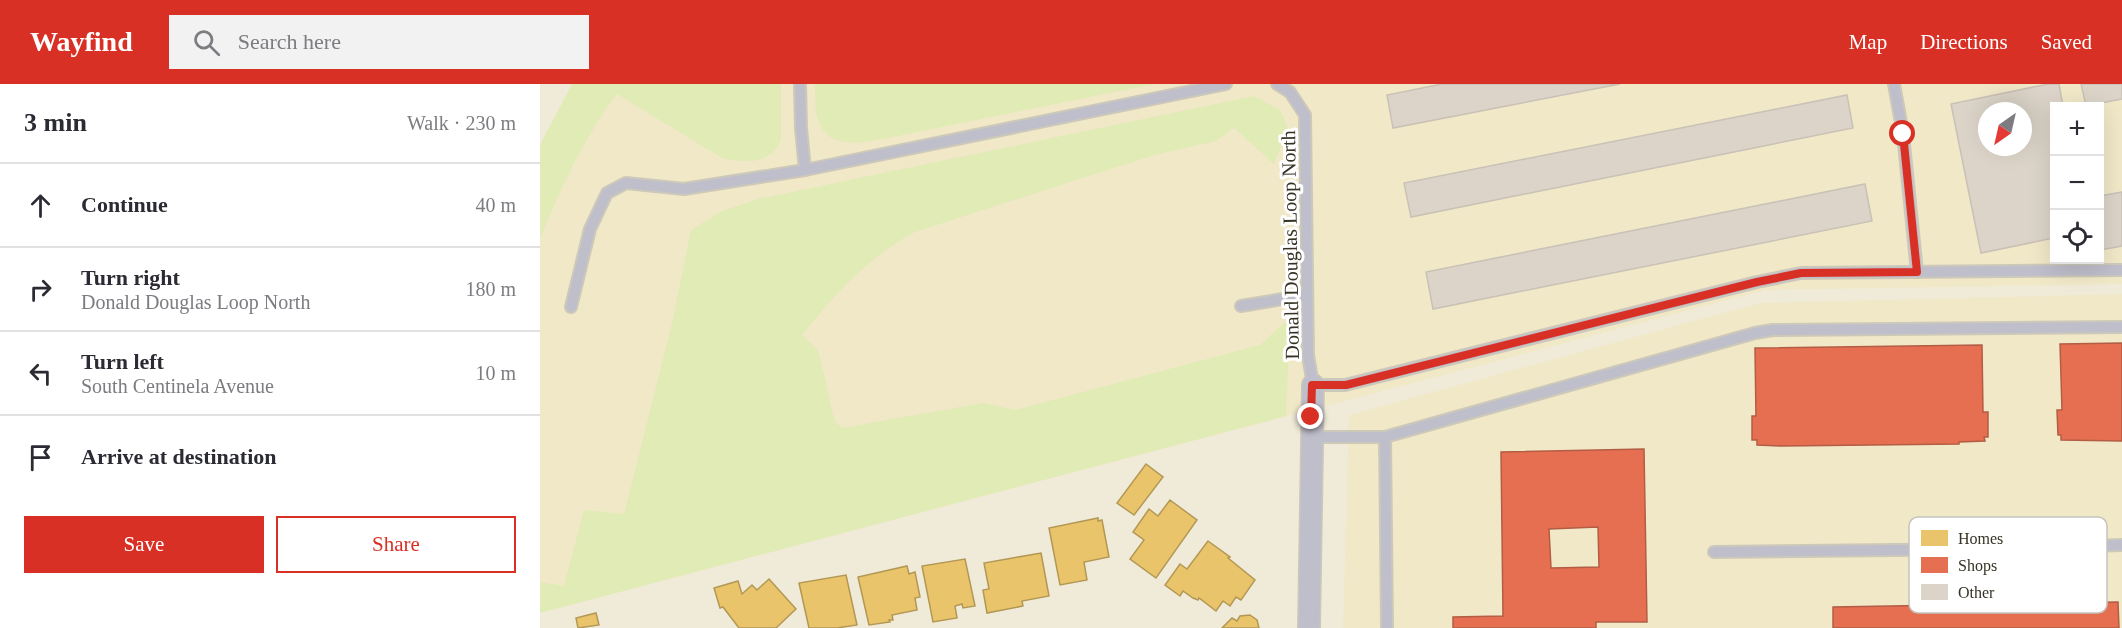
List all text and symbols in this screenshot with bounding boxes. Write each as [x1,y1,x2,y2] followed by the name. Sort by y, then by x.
[169,15,589,69] search box
[30,26,133,57] text: Wayfind
[190,26,223,59] icon: search
[238,29,341,54] text: Search here
[1849,30,1887,54] text: Map
[1920,30,2008,54] text: Directions
[2041,30,2092,54] text: Saved
[1978,102,2032,156] north arrow
[2050,102,2104,264] map controls
[2050,102,2104,156] button: +
[24,108,87,137] text: 3 min
[407,112,516,134] text: Walk · 230 m
[1889,120,1915,146] route start
[1277,130,1304,360] street label: Donald Douglas Loop North
[2050,156,2104,210] button: −
[24,189,57,222] icon: ahead
[81,192,168,217] text: Continue
[475,194,516,216] text: 40 m
[2050,210,2104,264] button: locate
[81,265,180,290] text: Turn right
[24,273,57,306] icon: right
[465,278,516,300] text: 180 m
[81,291,310,313] text: Donald Douglas Loop North
[81,349,164,374] text: Turn left
[24,357,57,390] icon: left
[475,362,516,384] text: 10 m
[81,375,274,397] text: South Centinela Avenue
[1297,403,1323,429] route end
[24,441,57,474] icon: arrive
[81,444,277,469] text: Arrive at destination
[24,516,264,573] button: Save
[276,516,516,573] button: Share
[1909,517,2107,613] legend
[1958,530,2003,547] text: Homes
[1958,557,1997,575] text: Shops
[1958,584,1995,601] text: Other

